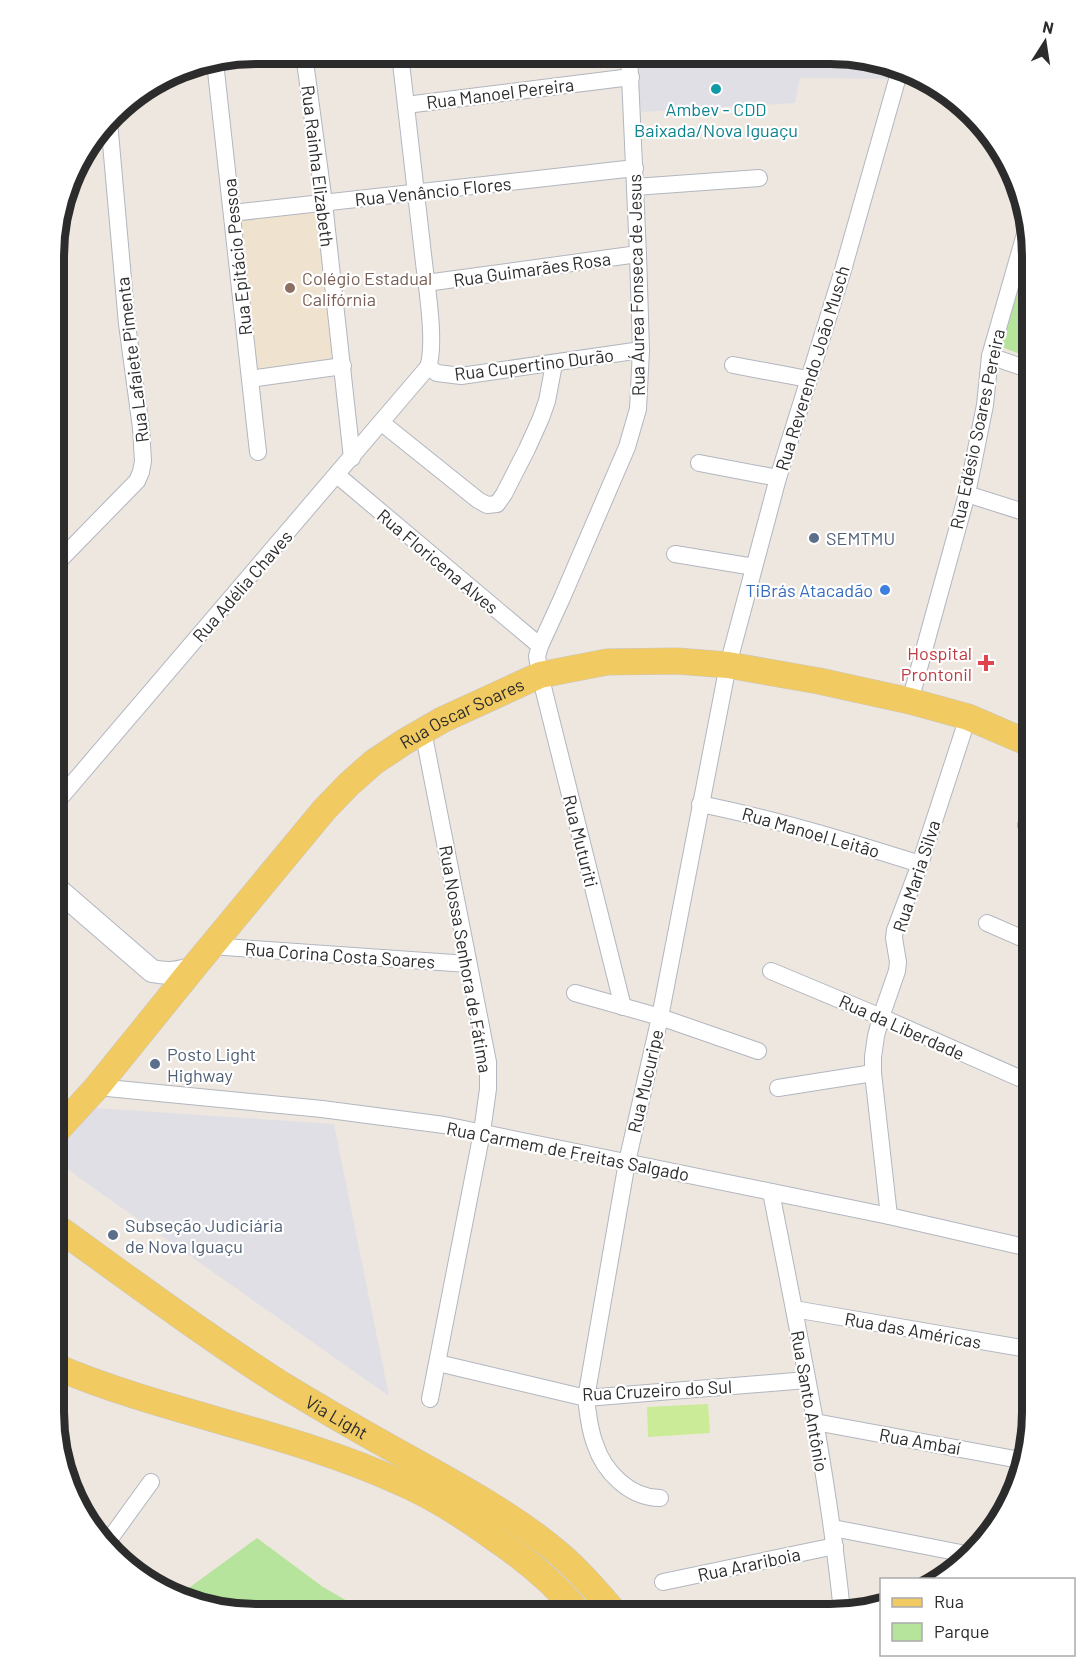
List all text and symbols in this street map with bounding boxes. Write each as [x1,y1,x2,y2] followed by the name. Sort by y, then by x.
[1015,12,1075,72] north arrow
[1041,16,1055,37] text: N
[425,73,575,113] street label: Rua Manoel Pereira
[709,82,723,96] marker: Ambev - CDD Baixada/Nova Iguaçu
[297,84,339,248] street label: Rua Rainha Elizabeth
[634,98,798,141] place label: Ambev - CDD Baixada/Nova Iguaçu
[354,172,512,210] street label: Rua Venâncio Flores
[623,174,649,396] street label: Rua Áurea Fonseca de Jesus
[218,177,256,337] street label: Rua Epitácio Pessoa
[452,247,612,291] street label: Rua Guimarães Rosa
[770,263,854,473] street label: Rua Reverendo João Musch
[302,267,432,310] place label: Colégio Estadual Califórnia
[111,276,153,444] street label: Rua Lafaiete Pimenta
[283,281,297,295] marker: Colégio Estadual Califórnia
[945,327,1009,531] street label: Rua Edésio Soares Pereira
[453,343,615,385] street label: Rua Cupertino Durão
[373,504,503,618] street label: Rua Floricena Alves
[187,526,297,646] street label: Rua Adélia Chaves
[826,527,895,549] place label: SEMTMU
[807,531,821,545] marker: SEMTMU
[745,579,873,601] place label: TiBrás Atacadão
[878,583,892,597] marker: TiBrás Atacadão
[901,642,972,685] place label: Hospital Prontonil
[977,654,995,672] marker: Hospital Prontonil
[396,673,527,753] street label: Rua Oscar Soares
[559,793,603,889] street label: Rua Muturiti
[740,802,882,862] street label: Rua Manoel Leitão
[888,817,944,935] street label: Rua Maria Silva
[435,843,497,1075] street label: Rua Nossa Senhora de Fátima
[244,937,436,973] street label: Rua Corina Costa Soares
[836,989,968,1065] street label: Rua da Liberdade
[622,1027,668,1135] street label: Rua Mucuripe
[167,1043,256,1086] place label: Posto Light Highway
[148,1057,162,1071] marker: Posto Light Highway
[445,1117,691,1185] street label: Rua Carmem de Freitas Salgado
[125,1214,283,1257] place label: Subseção Judiciária de Nova Iguaçu
[106,1228,120,1242] marker: Subseção Judiciária de Nova Iguaçu
[843,1307,983,1353] street label: Rua das Américas
[787,1329,833,1473] street label: Rua Santo Antônio
[581,1375,733,1405] street label: Rua Cruzeiro do Sul
[301,1390,372,1444] street label: Via Light
[878,1423,963,1459] street label: Rua Ambaí
[696,1542,802,1586] street label: Rua Arariboia
[880,1578,1075,1656] legend
[934,1590,964,1612] text: Rua
[934,1620,989,1642] text: Parque

